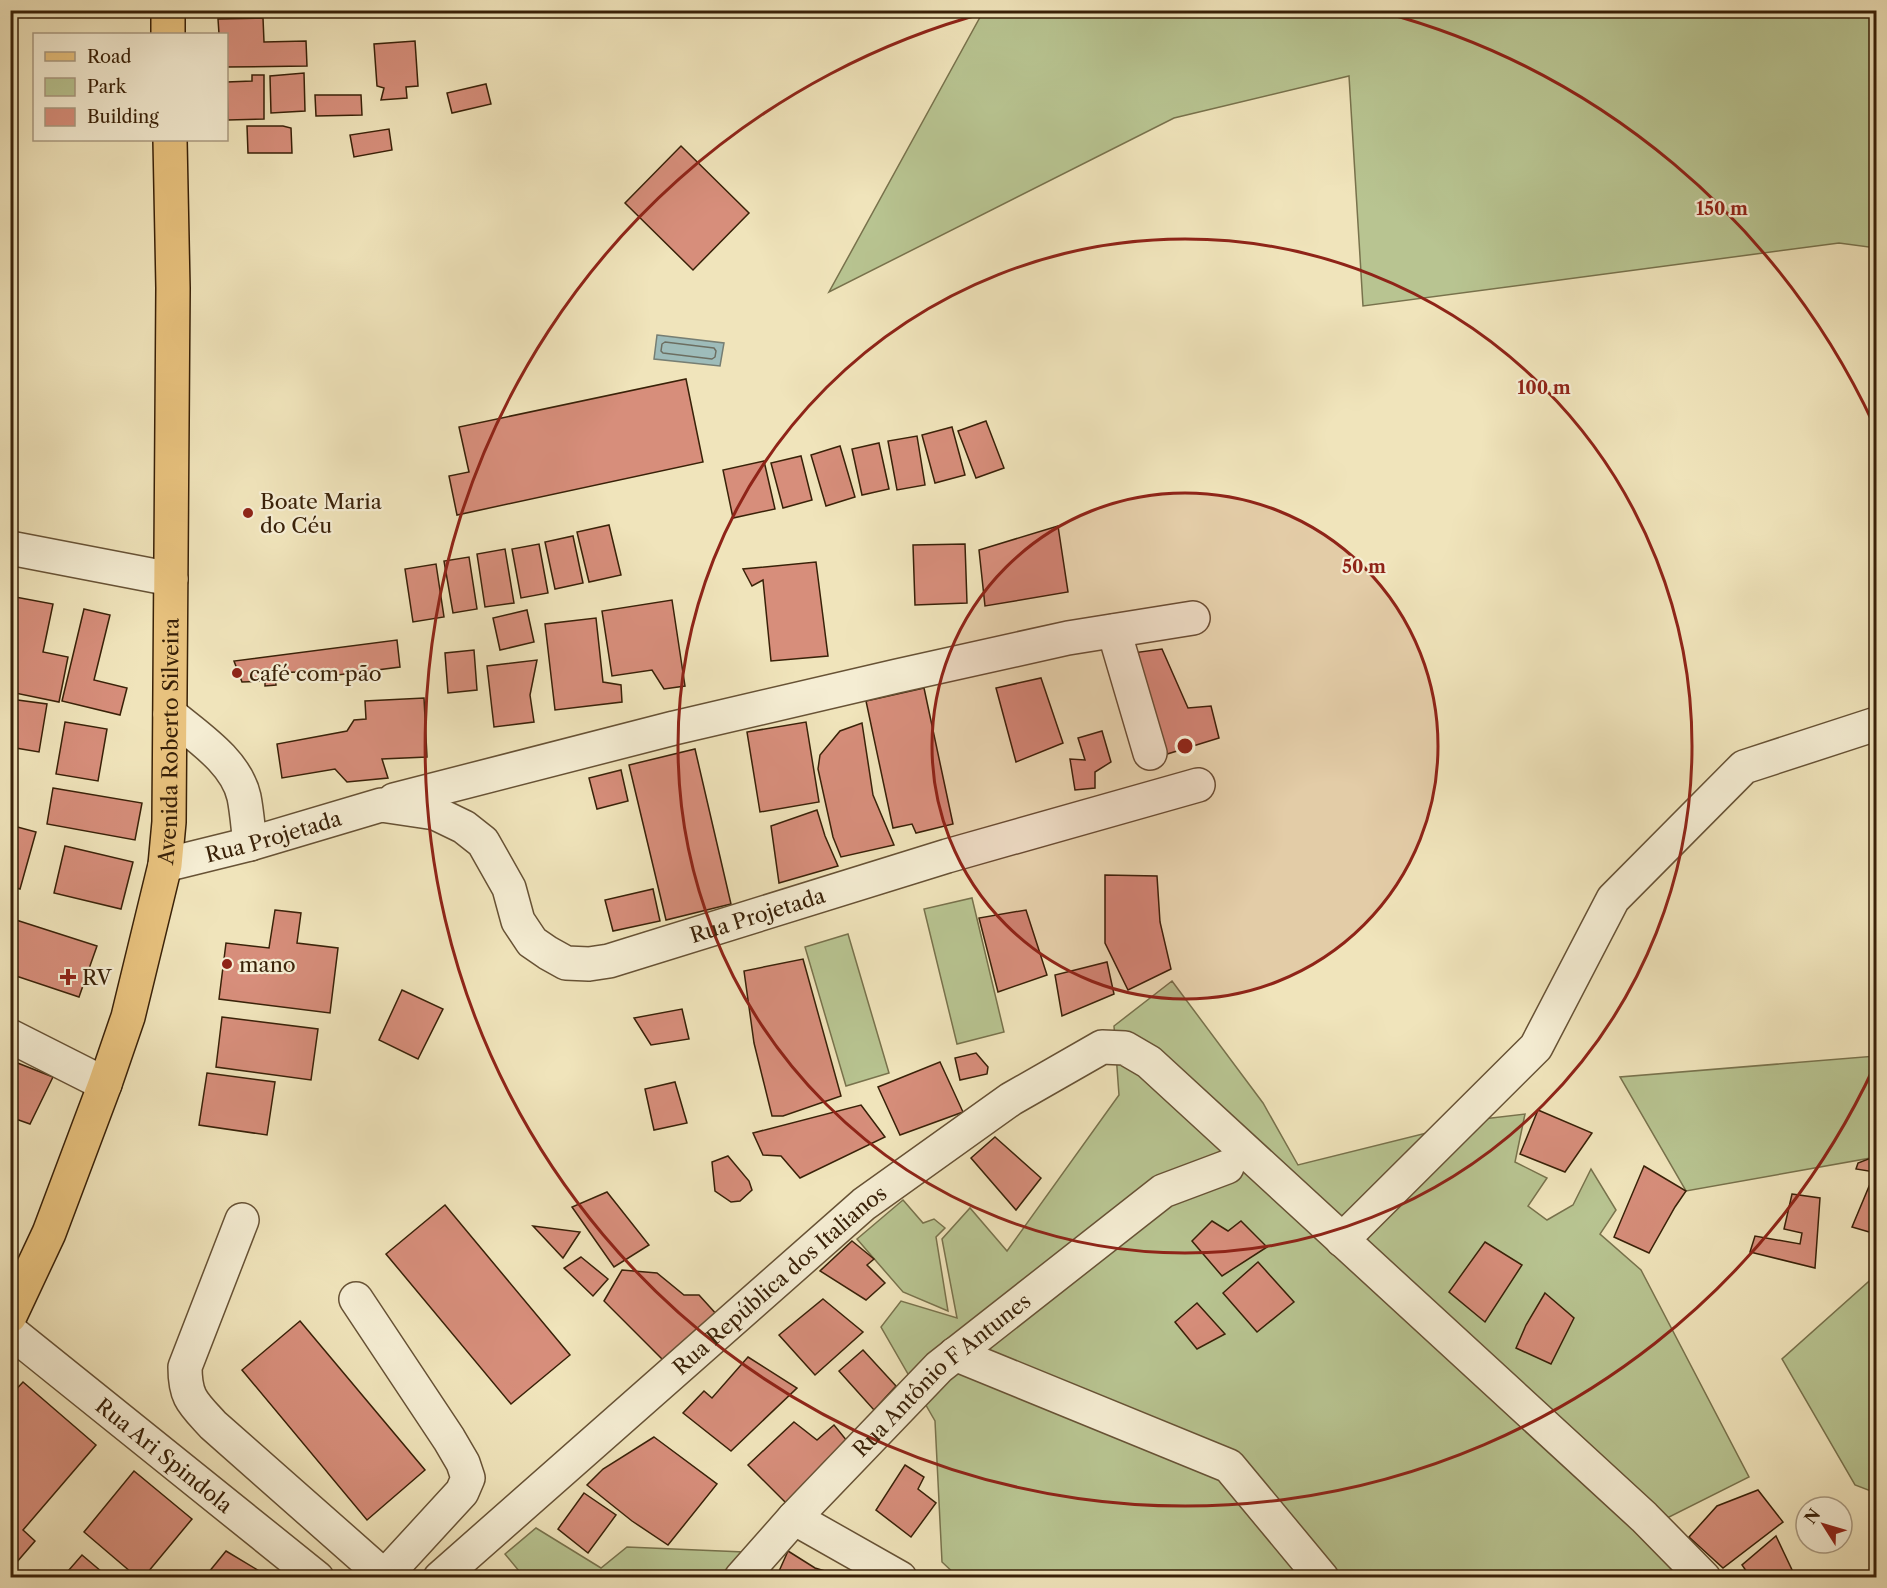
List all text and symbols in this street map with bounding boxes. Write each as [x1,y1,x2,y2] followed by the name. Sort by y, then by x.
[33,33,228,141] legend
[87,46,132,68] text: Road
[87,76,128,98] text: Park
[87,106,159,128] text: Building
[1696,198,1748,220] text: 150 m
[1517,377,1571,399] text: 100 m
[260,489,383,538] place label: Boate Maria do Céu
[241,506,255,520] marker: Boate Maria do Céu
[1342,556,1386,578] text: 50 m
[153,617,183,867] street label: Avenida Roberto Silveira
[249,661,382,686] place label: café com pão
[230,666,244,680] marker: café com pão
[1175,736,1195,756] centre of rings
[203,805,345,867] street label: Rua Projetada
[687,882,829,948] street label: Rua Projetada
[239,952,296,977] place label: mano
[220,957,234,971] marker: mano
[82,965,113,990] place label: RV
[59,968,77,986] marker: RV
[667,1180,891,1380] street label: Rua República dos Italianos
[847,1288,1035,1462] street label: Rua Antônio F Antunes
[91,1393,238,1518] street label: Rua Ari Spindola
[1794,1495,1854,1555] north arrow
[1800,1504,1824,1528] text: N

